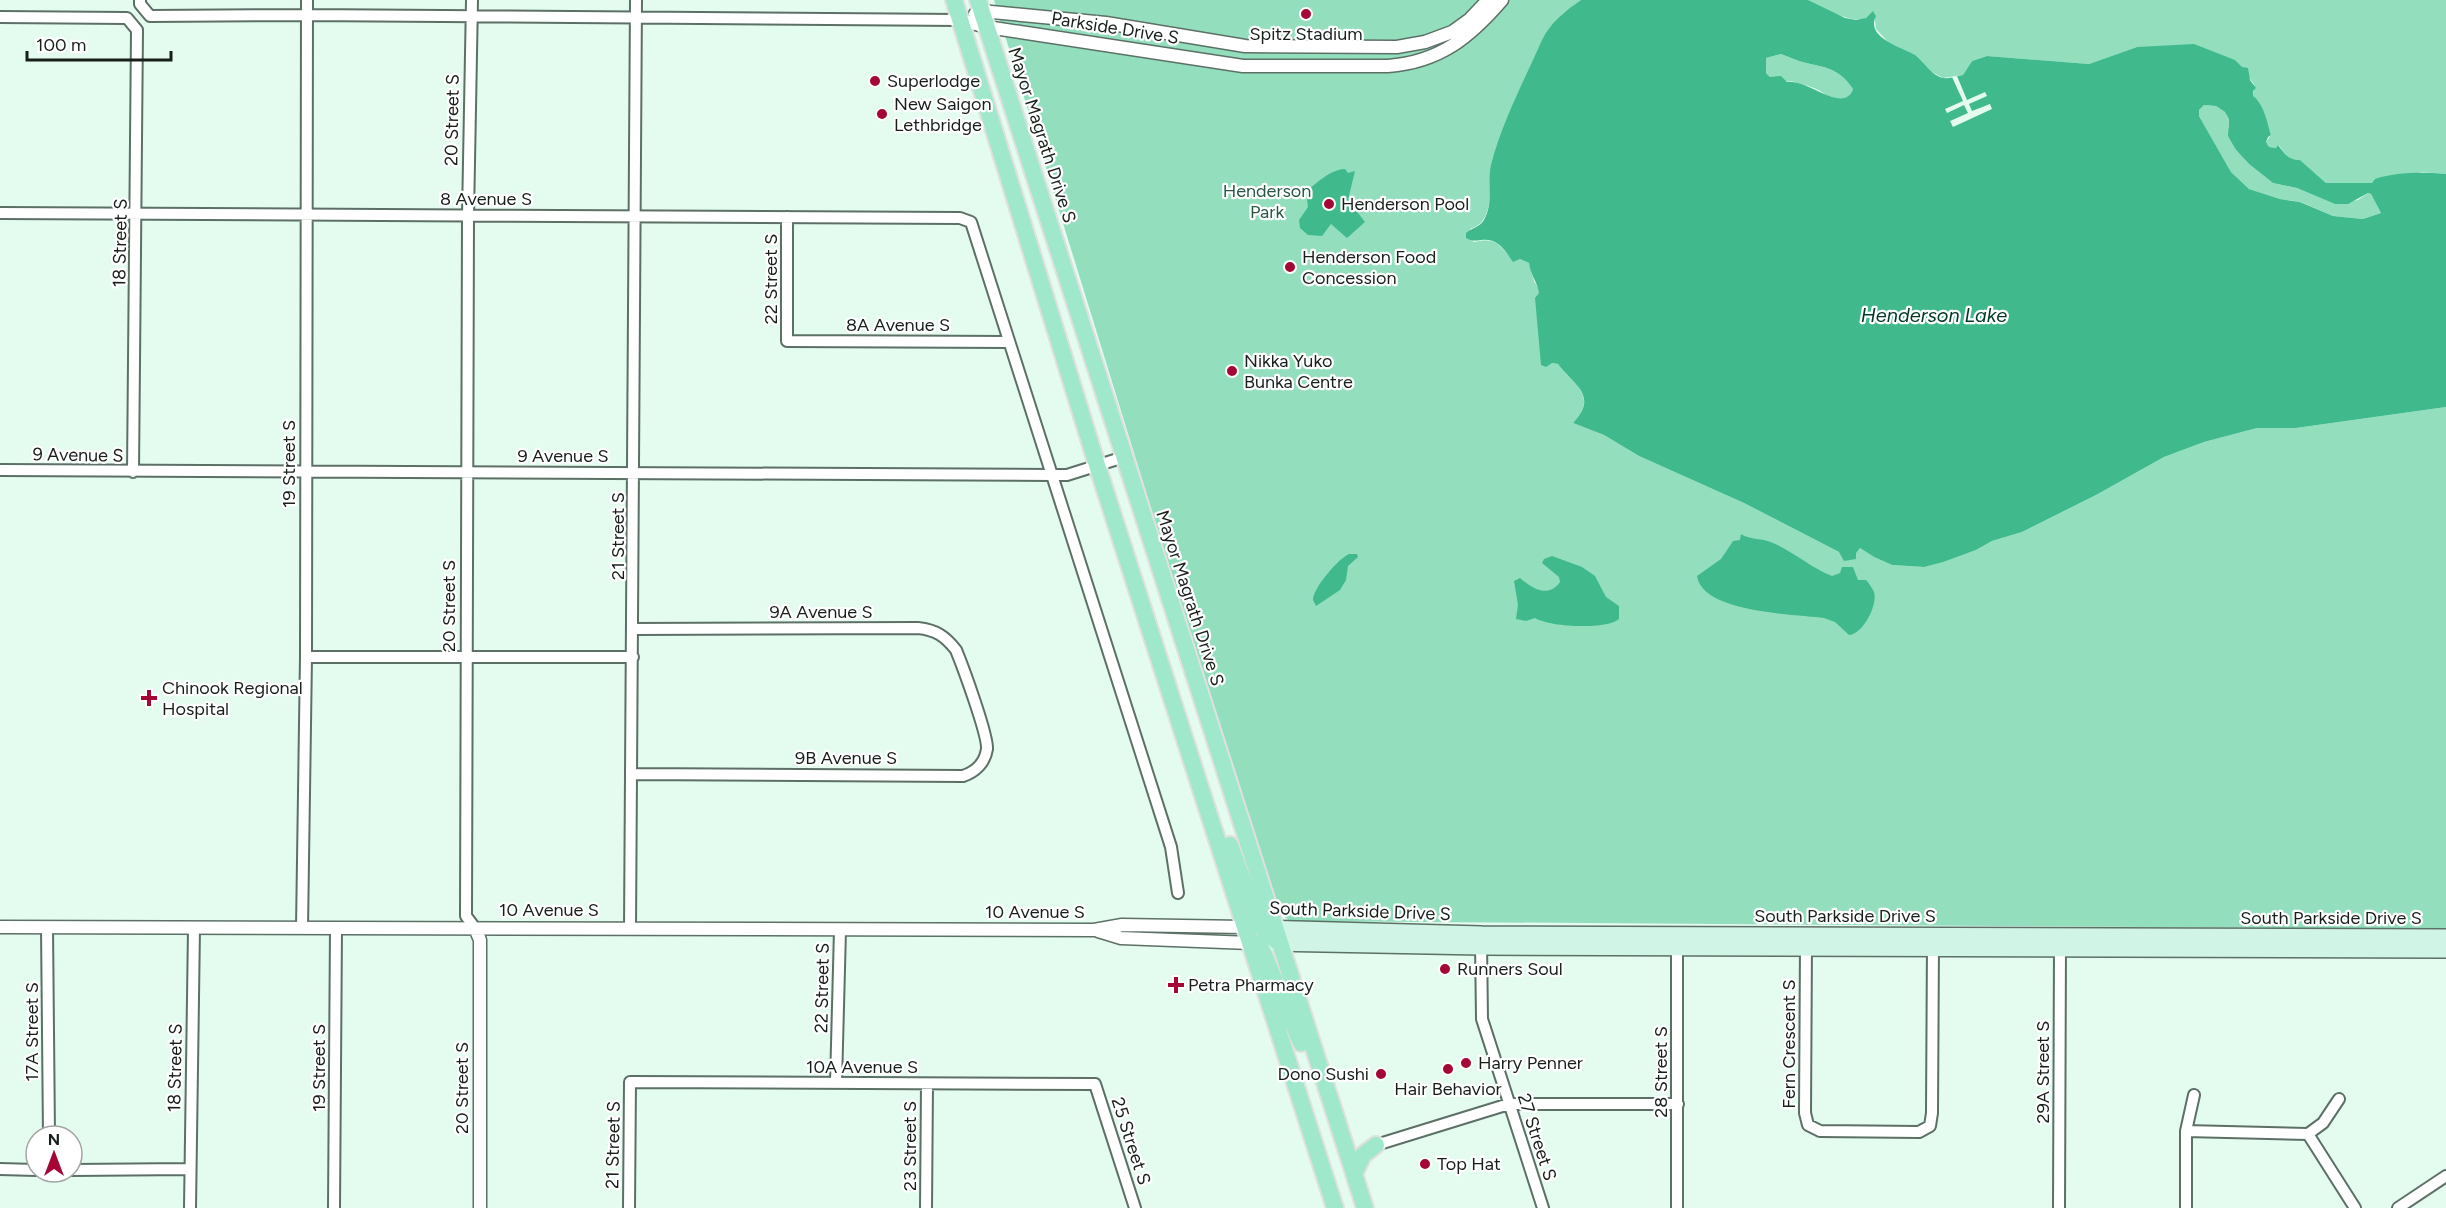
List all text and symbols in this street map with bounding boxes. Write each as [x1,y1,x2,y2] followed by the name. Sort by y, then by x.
[1050,7,1180,49] street label: Parkside Drive S
[1299,7,1313,21] marker: Spitz Stadium
[1249,23,1363,45] place label: Spitz Stadium
[27,24,171,62] scale bar
[36,34,86,56] text: 100 m
[1003,45,1081,225] street label: Mayor Magrath Drive S
[887,70,980,92] place label: Superlodge
[440,74,464,166] street label: 20 Street S
[868,74,882,88] marker: Superlodge
[894,93,992,136] place label: New Saigon Lethbridge
[875,107,889,121] marker: New Saigon Lethbridge
[1223,180,1311,223] park label: Henderson Park
[440,188,532,210] street label: 8 Avenue S
[1341,193,1469,215] place label: Henderson Pool
[1322,197,1336,211] marker: Henderson Pool
[108,198,132,288] street label: 18 Street S
[760,234,782,324] street label: 22 Street S
[1302,246,1436,289] place label: Henderson Food Concession
[1283,260,1297,274] marker: Henderson Food Concession
[1861,303,2007,327] water label: Henderson Lake
[846,314,950,336] street label: 8A Avenue S
[1244,350,1353,393] place label: Nikka Yuko Bunka Centre
[1225,364,1239,378] marker: Nikka Yuko Bunka Centre
[278,420,300,508] street label: 19 Street S
[32,443,124,467] street label: 9 Avenue S
[517,445,609,467] street label: 9 Avenue S
[607,492,629,580] street label: 21 Street S
[1151,508,1229,688] street label: Mayor Magrath Drive S
[438,560,460,652] street label: 20 Street S
[769,601,873,623] street label: 9A Avenue S
[162,677,303,720] place label: Chinook Regional Hospital
[140,689,158,707] marker: Chinook Regional Hospital
[795,747,897,769] street label: 9B Avenue S
[1269,897,1451,925] street label: South Parkside Drive S
[499,899,599,921] street label: 10 Avenue S
[985,901,1085,923] street label: 10 Avenue S
[1754,905,1936,927] street label: South Parkside Drive S
[2240,907,2422,929] street label: South Parkside Drive S
[810,943,834,1033] street label: 22 Street S
[1457,958,1563,980] place label: Runners Soul
[1438,962,1452,976] marker: Runners Soul
[1188,974,1314,996] place label: Petra Pharmacy
[1169,978,1183,992] marker: Petra Pharmacy
[1778,979,1800,1109] street label: Fern Crescent S
[21,982,43,1082] street label: 17A Street S
[2032,1021,2054,1123] street label: 29A Street S
[163,1023,187,1113] street label: 18 Street S
[308,1024,330,1112] street label: 19 Street S
[1650,1026,1672,1118] street label: 28 Street S
[451,1042,473,1134] street label: 20 Street S
[1478,1052,1583,1074] place label: Harry Penner
[806,1056,918,1078] street label: 10A Avenue S
[1459,1056,1473,1070] marker: Harry Penner
[1441,1062,1455,1076] marker: Hair Behavior
[1278,1063,1369,1085] place label: Dono Sushi
[1374,1067,1388,1081] marker: Dono Sushi
[1394,1078,1502,1100] place label: Hair Behavior
[1513,1091,1561,1183] street label: 27 Street S
[1107,1094,1155,1188] street label: 25 Street S
[601,1101,625,1189] street label: 21 Street S
[899,1101,921,1191] street label: 23 Street S
[24,1124,84,1184] north arrow
[48,1130,60,1149] text: N
[1437,1153,1501,1175] place label: Top Hat
[1418,1157,1432,1171] marker: Top Hat

